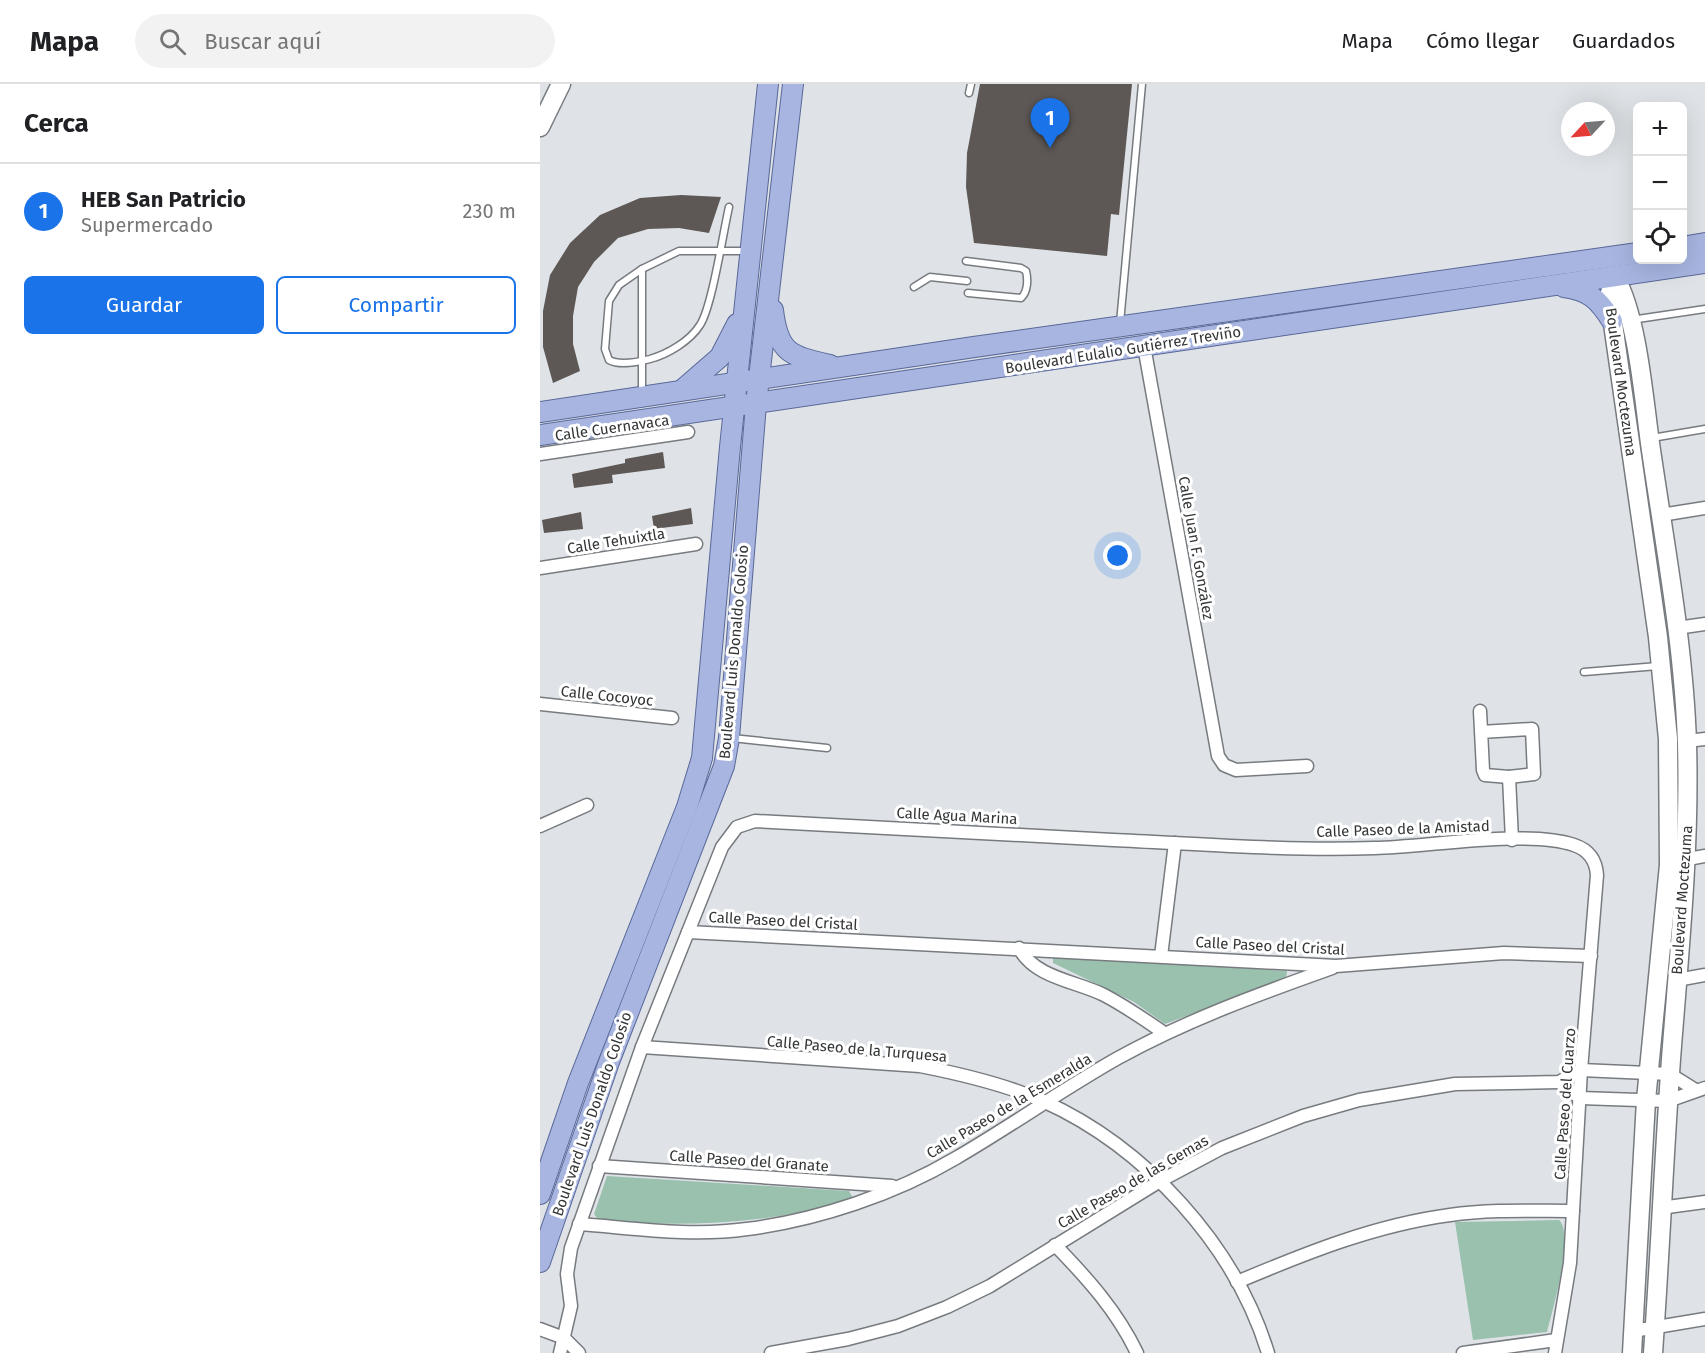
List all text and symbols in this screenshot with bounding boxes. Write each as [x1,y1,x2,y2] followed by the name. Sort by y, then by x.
[135,14,555,68] search box
[30,25,99,58] text: Mapa
[156,25,189,58] icon: search
[204,28,321,55] text: Buscar aquí
[1341,28,1393,54] text: Mapa
[1426,28,1539,54] text: Cómo llegar
[1572,28,1675,54] text: Guardados
[1030,98,1070,148] pin: 1
[1561,102,1615,156] north arrow
[1633,102,1687,264] map controls
[1633,102,1687,156] button: +
[24,108,89,139] text: Cerca
[1633,156,1687,210] button: −
[81,186,246,213] text: HEB San Patricio
[39,199,48,223] text: 1
[463,199,516,223] text: 230 m
[1633,210,1687,264] button: locate
[81,213,213,237] text: Supermercado
[24,276,264,334] button: Guardar
[276,276,516,334] button: Compartir
[1602,307,1640,457] street label: Boulevard Moctezuma
[1004,322,1242,378] street label: Boulevard Eulalio Gutiérrez Treviño
[554,411,670,445] street label: Calle Cuernavaca
[1175,475,1218,622] street label: Calle Juan F. González
[566,524,666,558] street label: Calle Tehuixtla
[1103,541,1132,570] your location
[716,544,752,760] street label: Boulevard Luis Donaldo Colosio
[560,682,654,710] street label: Calle Cocoyoc
[896,804,1018,828] street label: Calle Agua Marina
[1316,817,1490,841] street label: Calle Paseo de la Amistad
[1668,825,1696,975] street label: Boulevard Moctezuma
[708,908,859,934] street label: Calle Paseo del Cristal
[1195,933,1346,959] street label: Calle Paseo del Cristal
[548,1009,636,1219] street label: Boulevard Luis Donaldo Colosio
[1551,1027,1579,1181] street label: Calle Paseo del Cuarzo
[766,1032,948,1066] street label: Calle Paseo de la Turquesa
[923,1050,1095,1162] street label: Calle Paseo de la Esmeralda
[1055,1131,1211,1233] street label: Calle Paseo de las Gemas
[669,1146,829,1176] street label: Calle Paseo del Granate

